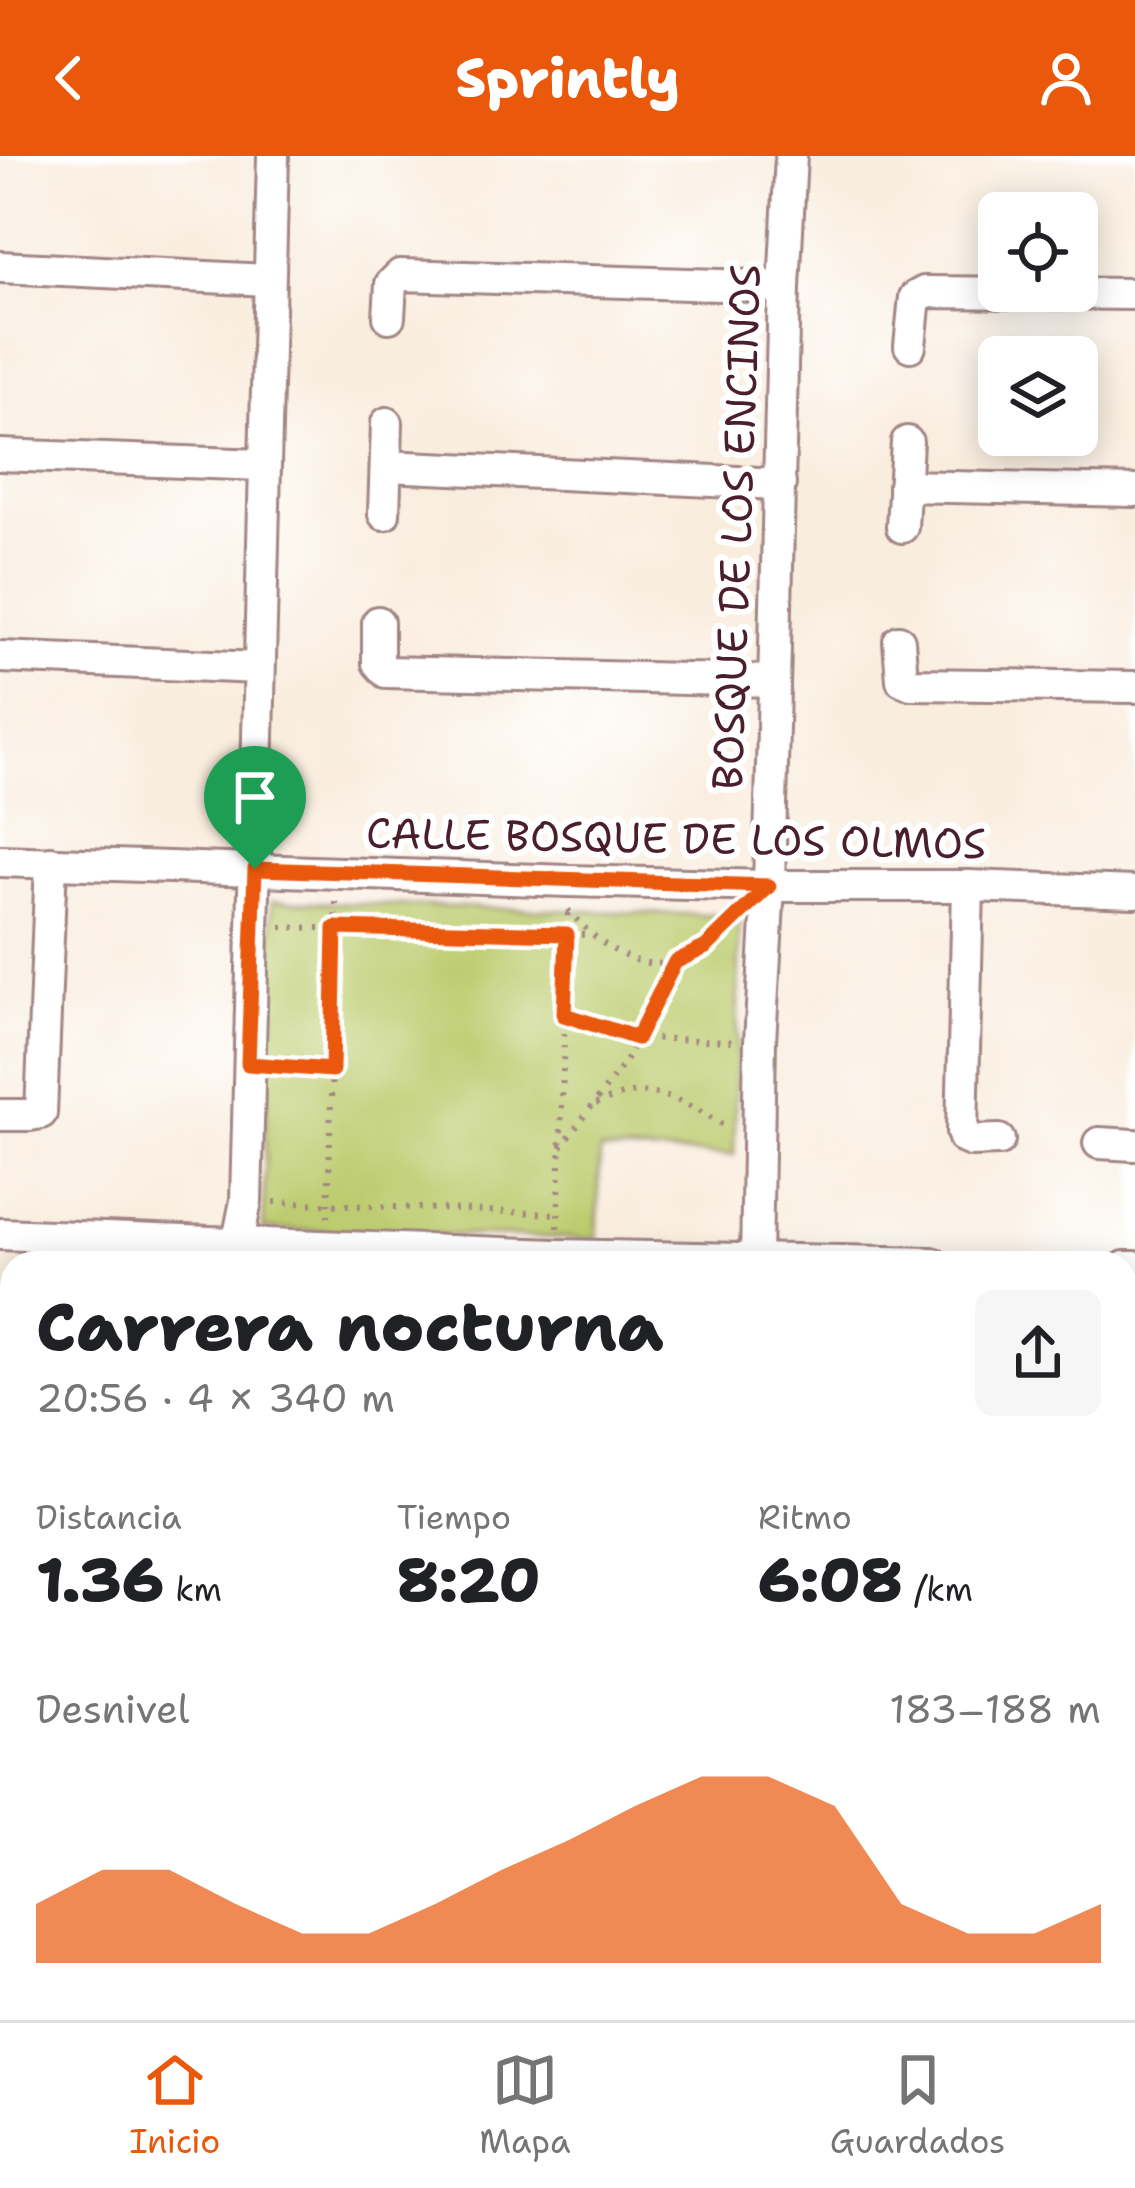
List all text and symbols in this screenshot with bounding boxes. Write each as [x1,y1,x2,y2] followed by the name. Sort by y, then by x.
[455,42,680,114] text: Sprintly
[36,45,102,111] icon: back
[1033,45,1099,111] icon: person
[978,192,1098,456] map controls
[978,192,1098,312] button: locate
[699,263,773,791] street label: BOSQUE DE LOS ENCINOS
[978,336,1098,456] button: layers
[204,746,306,869] pin
[222,764,288,830] icon: arrive
[365,805,987,871] street label: CALLE BOSQUE DE LOS OLMOS
[36,1283,664,1371] text: Carrera nocturna
[975,1290,1101,1416] button: share
[36,1372,395,1424] text: 20:56 · 4 × 340 m
[36,1495,181,1540] text: Distancia
[397,1495,511,1540] text: Tiempo
[758,1495,852,1540] text: Ritmo
[36,1540,164,1620] text: 1.36
[397,1540,540,1620] text: 8:20
[758,1540,903,1620] text: 6:08
[164,1567,222,1612] text: km
[903,1567,973,1612] text: /km
[36,1683,190,1735] text: Desnivel
[889,1683,1101,1735] text: 183–188 m
[130,2047,220,2164] tab: Inicio
[479,2047,571,2164] tab: Mapa
[830,2047,1005,2164] tab: Guardados

